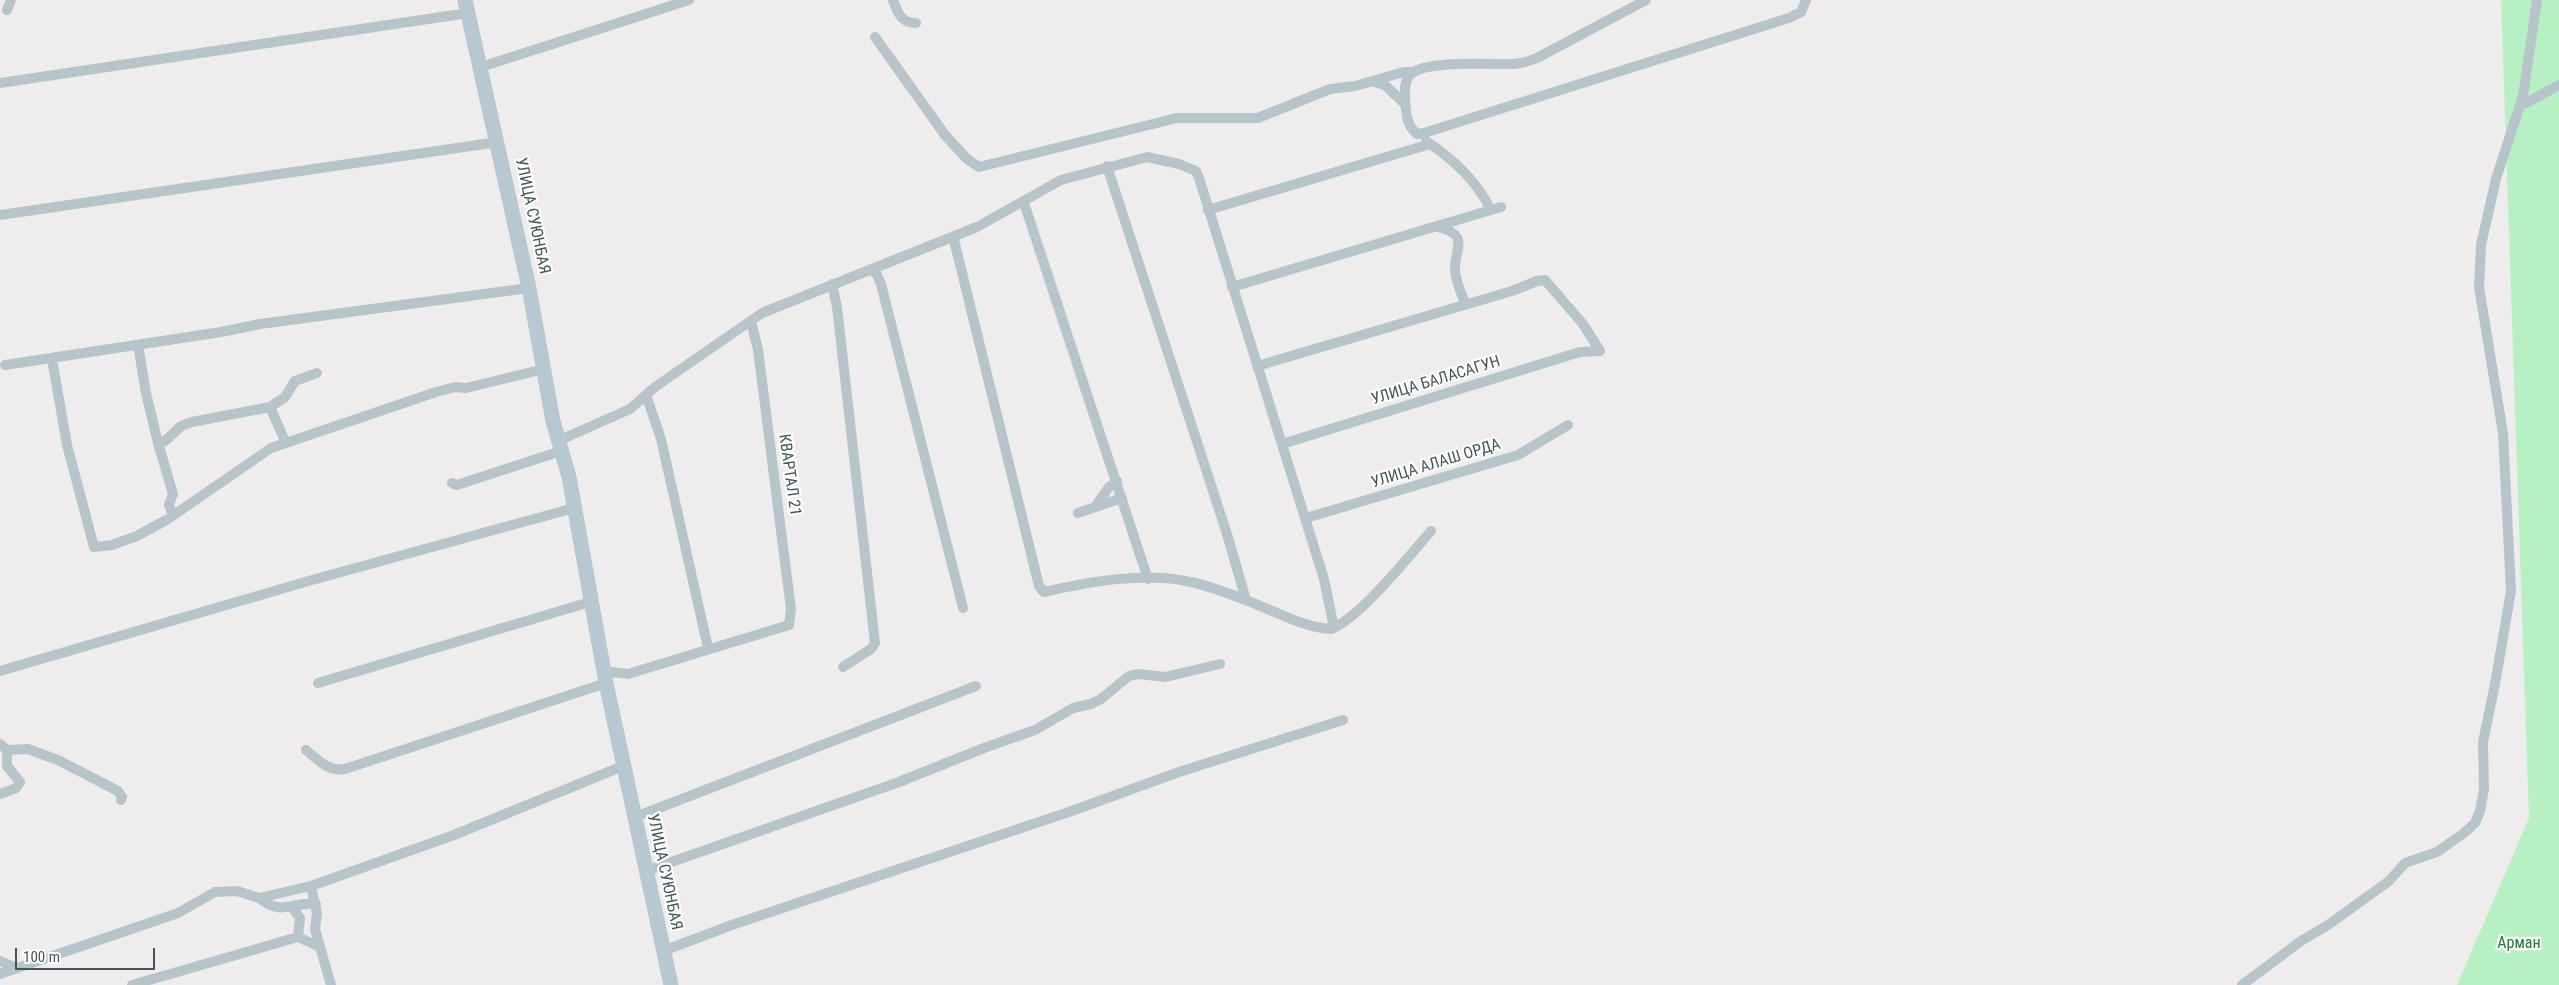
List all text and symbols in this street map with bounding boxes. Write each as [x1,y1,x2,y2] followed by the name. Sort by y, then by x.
[510,156,554,276] street label: УЛИЦА СУЮНБАЯ
[1369,352,1503,410] street label: УЛИЦА БАЛАСАГУН
[774,433,804,517] street label: КВАРТАЛ 21
[1369,435,1503,493] street label: УЛИЦА АЛАШ ОРДА
[642,812,686,932] street label: УЛИЦА СУЮНБАЯ
[2497,934,2541,954] park label: Арман
[18,938,158,970] scale bar
[23,948,60,966] text: 100 m

